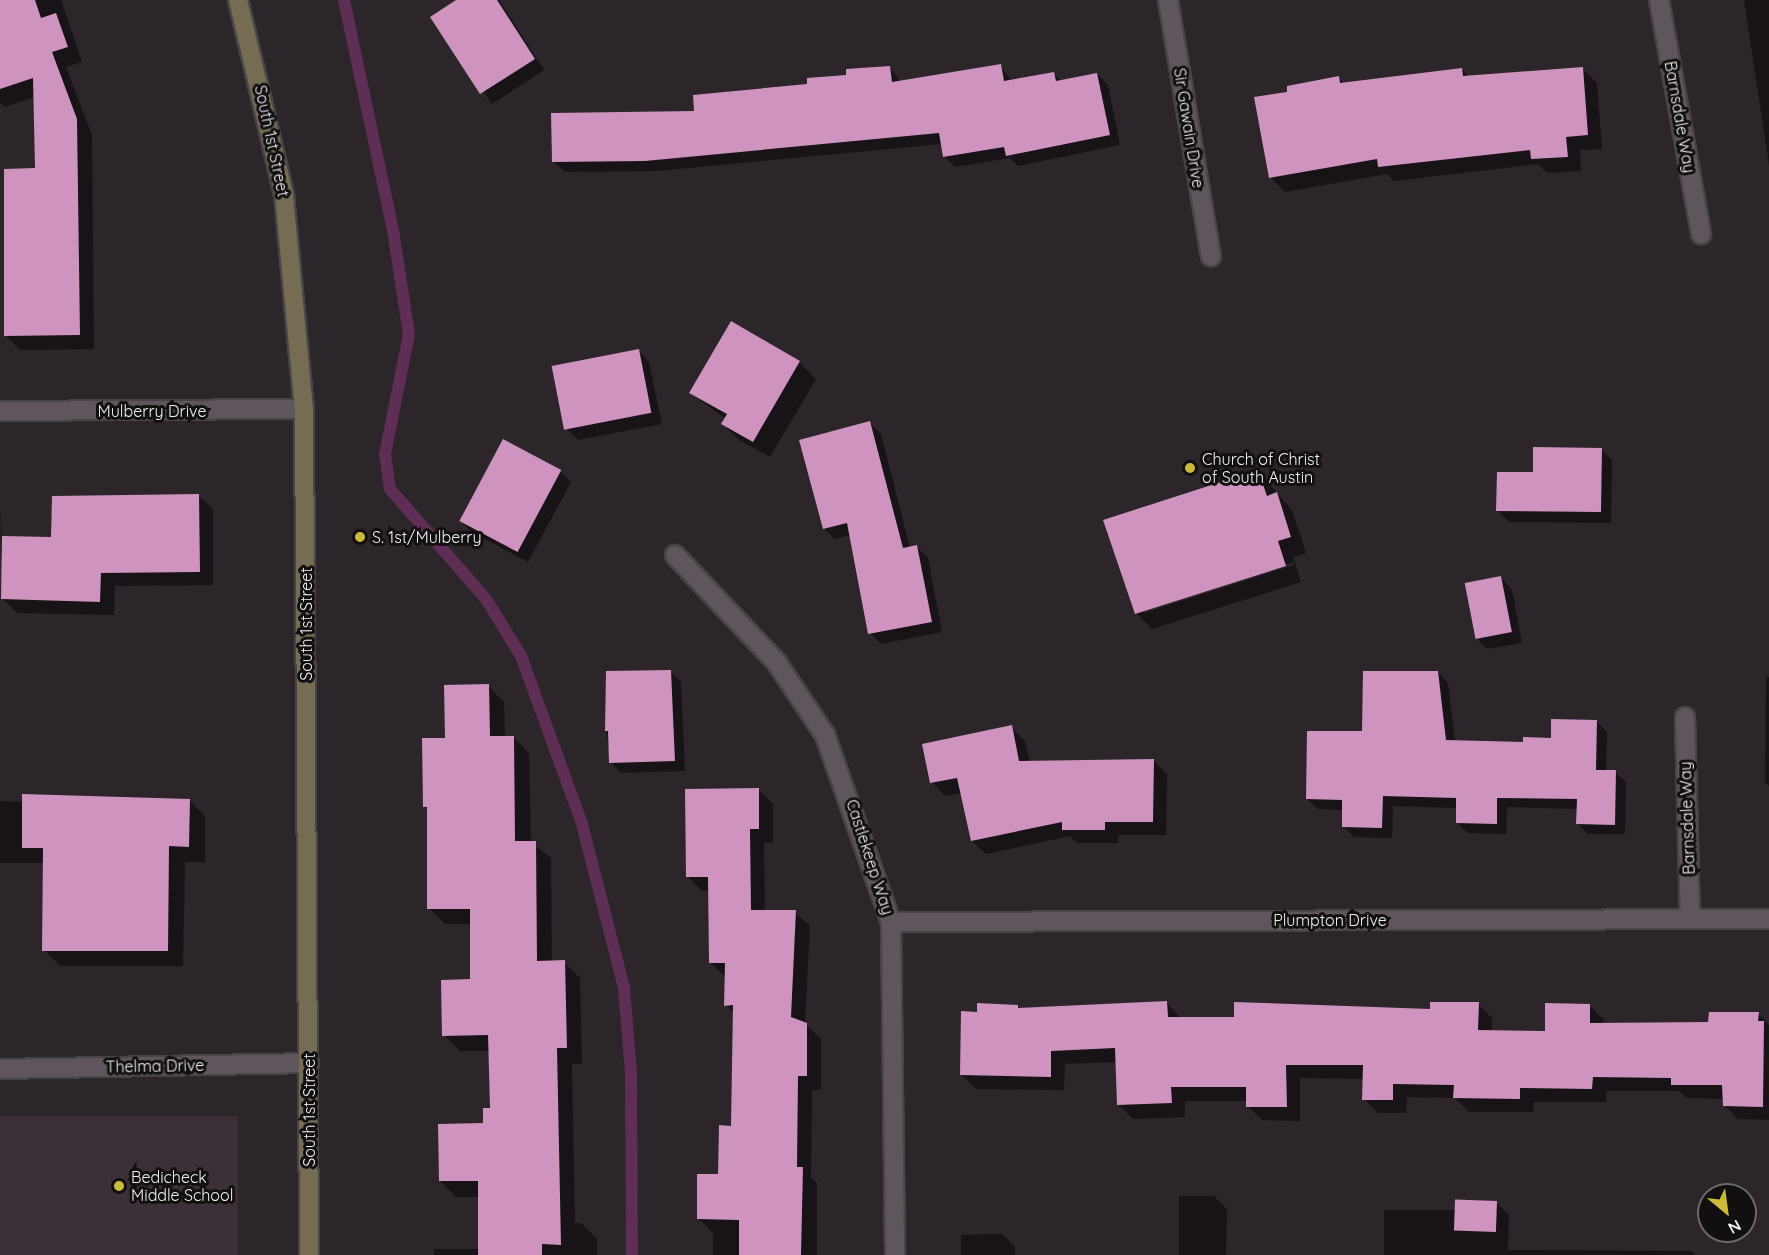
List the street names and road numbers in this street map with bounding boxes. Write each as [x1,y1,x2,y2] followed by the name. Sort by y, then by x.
[1661,59,1699,175] street label: Barnsdale Way
[1170,67,1208,189] street label: Sir Gawain Drive
[251,83,293,199] street label: South 1st Street
[97,401,207,421] street label: Mulberry Drive
[296,567,316,681] street label: South 1st Street
[1675,761,1699,875] street label: Barnsdale Way
[842,797,898,917] street label: Castlekeep Way
[1273,910,1387,930] street label: Plumpton Drive
[299,1053,319,1167] street label: South 1st Street
[106,1056,204,1076] street label: Thelma Drive

